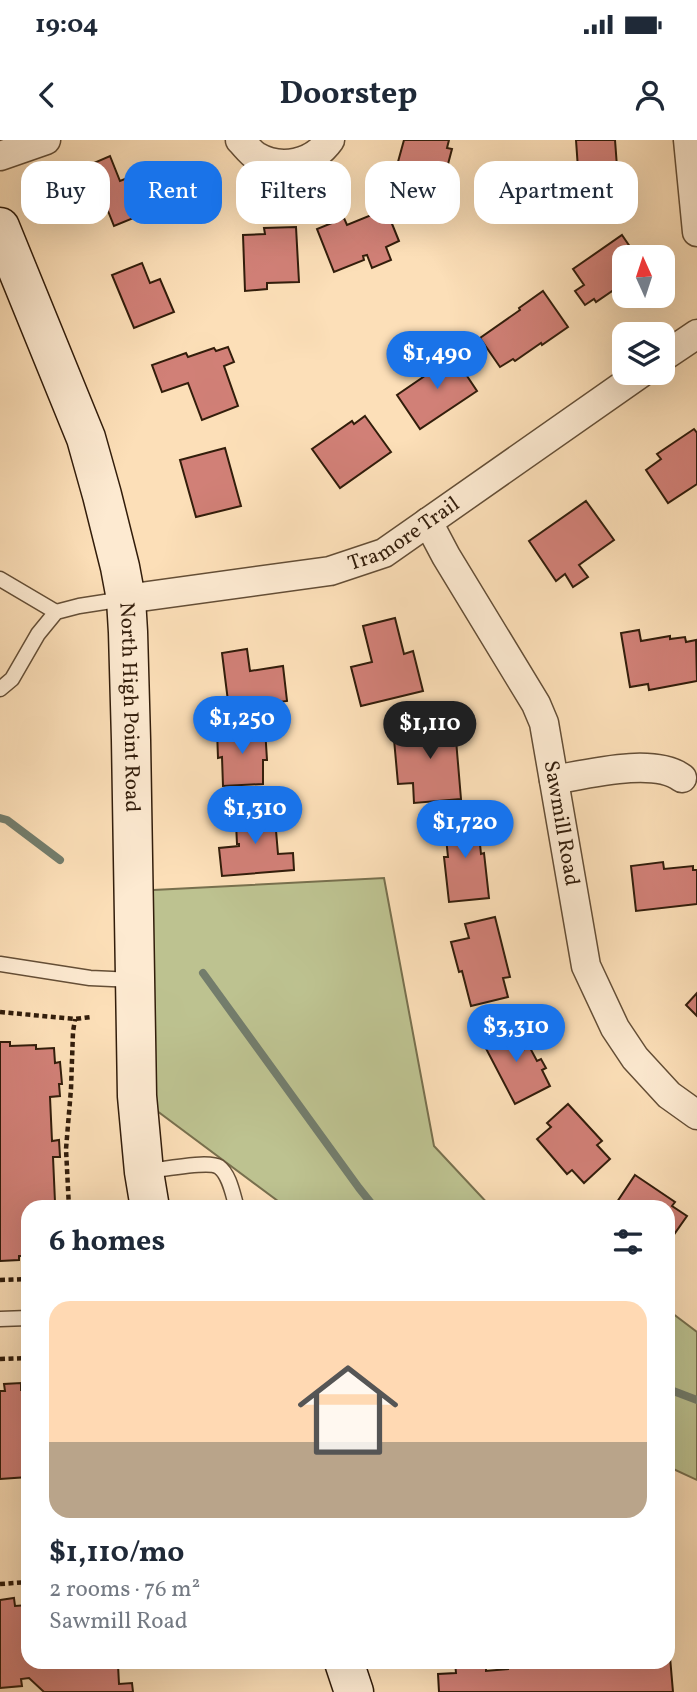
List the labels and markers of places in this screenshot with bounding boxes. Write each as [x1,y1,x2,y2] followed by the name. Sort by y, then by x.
[380,331,494,391] pin: $1,490
[185,696,299,756] pin: $1,250
[373,702,487,761] pin: $1,110
[198,786,312,846] pin: $1,310
[408,800,522,860] pin: $1,720
[459,1004,573,1064] pin: $3,310

